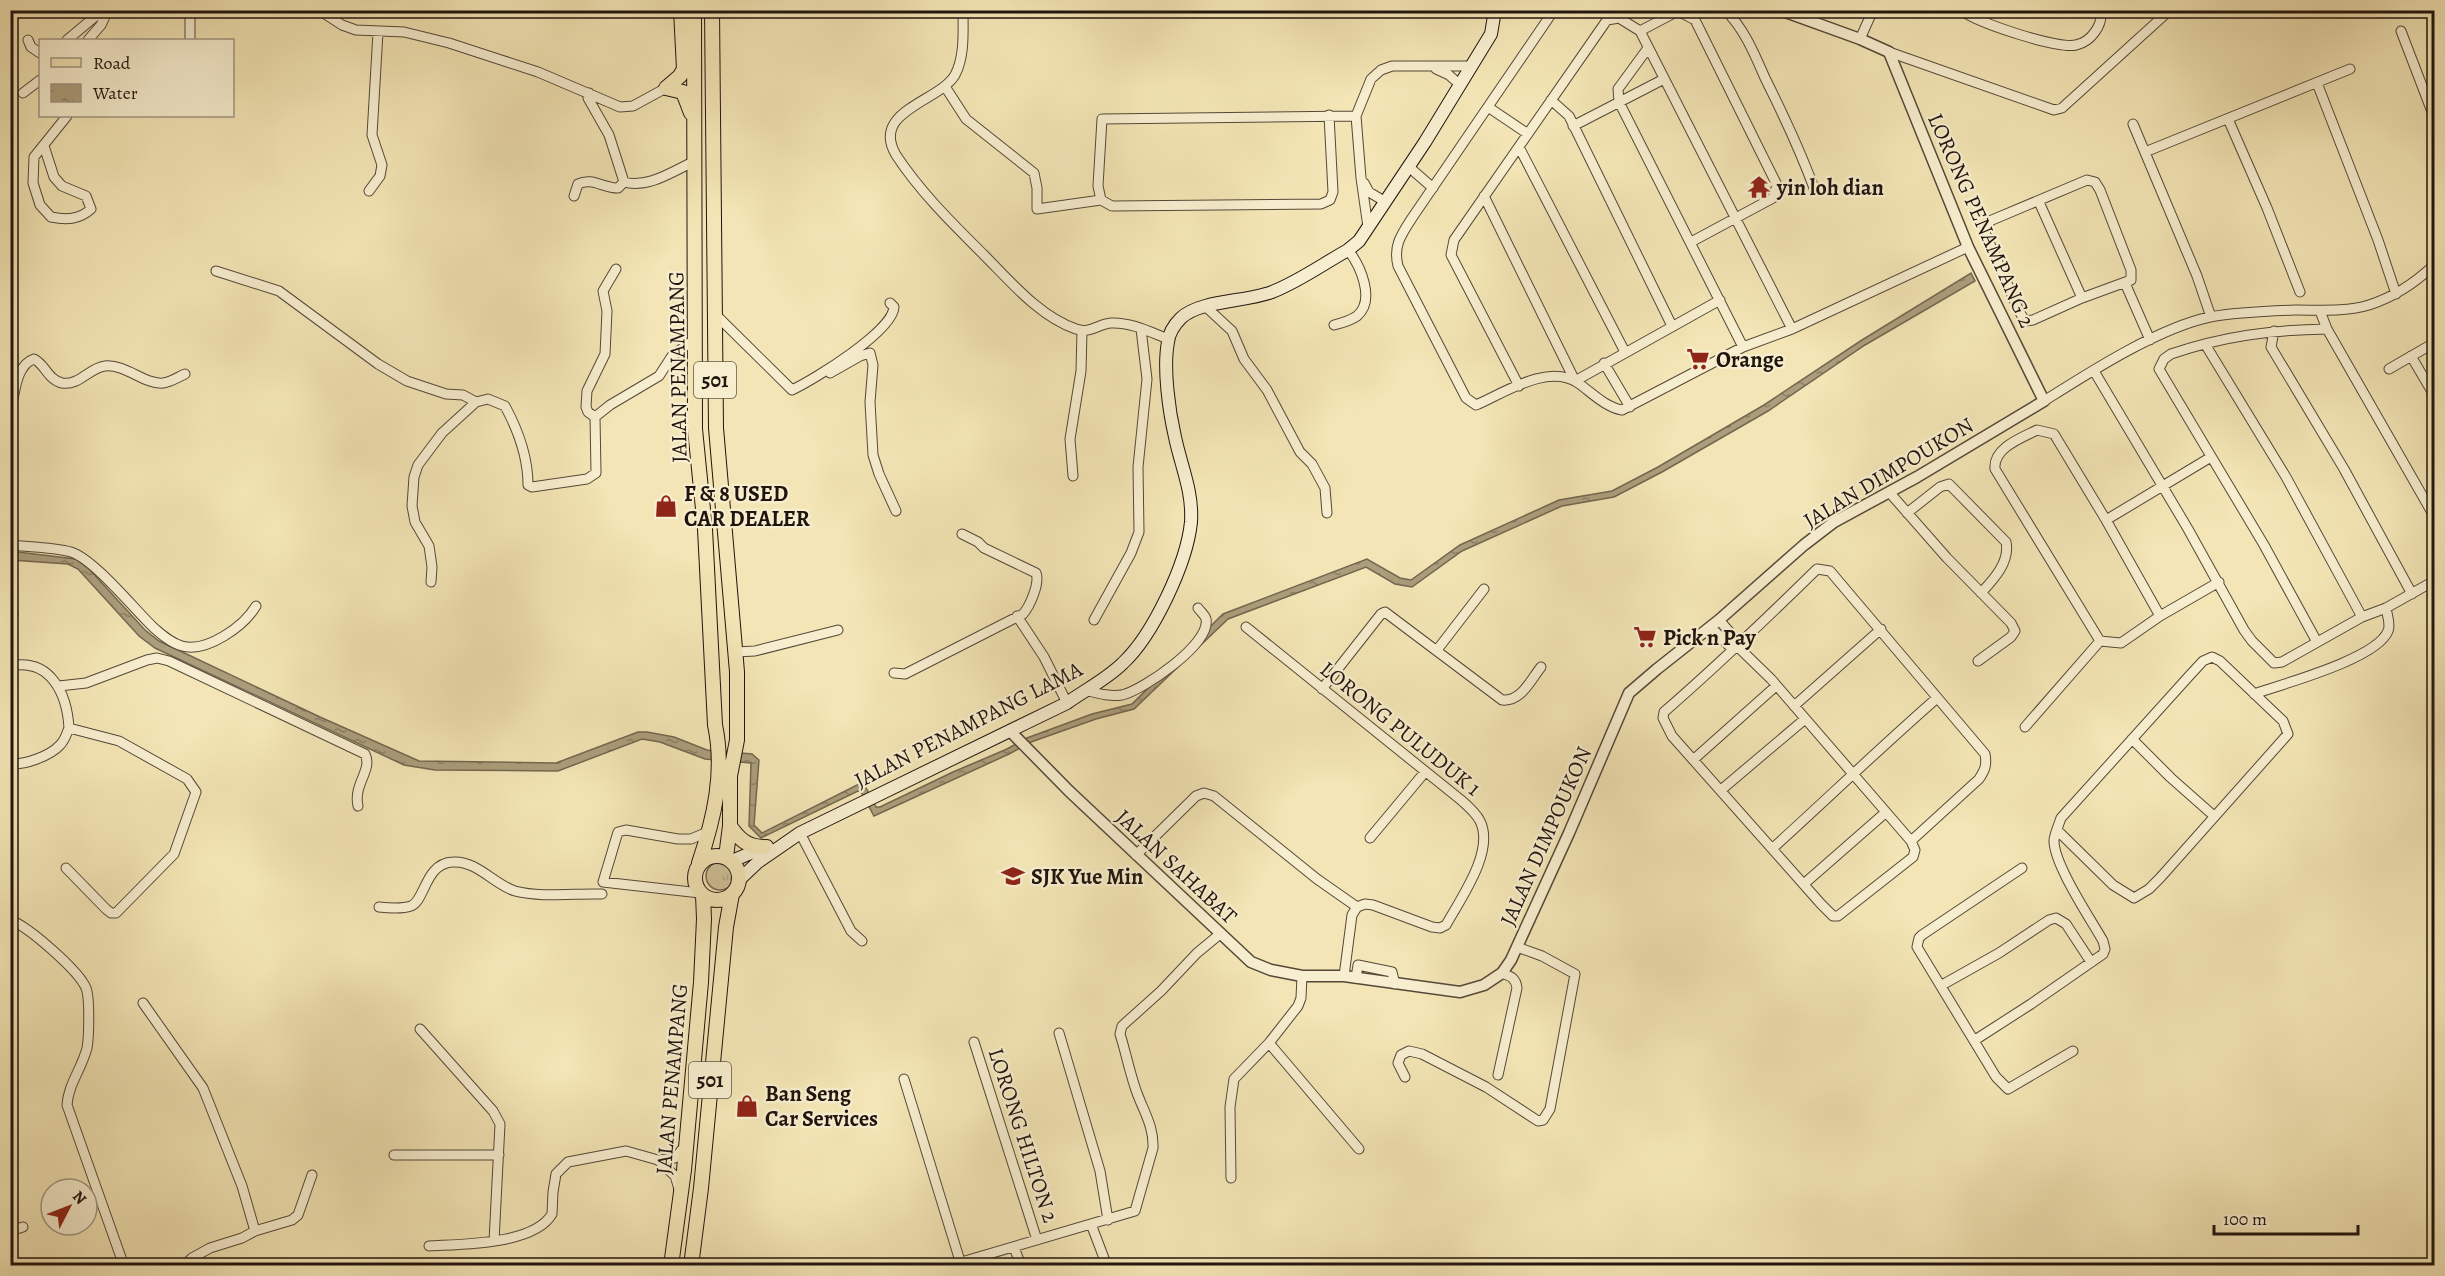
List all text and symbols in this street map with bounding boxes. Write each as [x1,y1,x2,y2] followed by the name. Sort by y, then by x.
[39,39,234,117] legend
[93,51,131,75] text: Road
[92,81,138,105] text: Water
[1920,109,2042,332] street label: LORONG PENAMPANG 2
[1776,173,1884,203] place label: yin loh dian
[1746,174,1772,200] temple icon: yin loh dian
[661,271,695,463] street label: JALAN PENAMPANG
[1716,345,1784,375] place label: Orange
[1685,346,1711,372] supermarket icon: Orange
[694,362,736,398] road number: 501
[1798,410,1979,536] street label: JALAN DIMPOUKON
[684,479,811,534] place label: F & 8 USED CAR DEALER
[653,493,679,519] shop icon: F & 8 USED CAR DEALER
[1663,623,1756,653] place label: Pick n Pay
[1632,624,1658,650] supermarket icon: Pick n Pay
[849,654,1089,795] street label: JALAN PENAMPANG LAMA
[1314,654,1487,803] street label: LORONG PULUDUK 1
[1493,742,1599,931] street label: JALAN DIMPOUKON
[1109,803,1243,931] street label: JALAN SAHABAT
[1031,862,1143,892] place label: SJK Yue Min
[1000,863,1026,889] school or university icon: SJK Yue Min
[649,982,695,1176] street label: JALAN PENAMPANG
[981,1044,1065,1227] street label: LORONG HILTON 2
[689,1062,731,1098] road number: 501
[765,1079,878,1134] place label: Ban Seng Car Services
[734,1093,760,1119] shop icon: Ban Seng Car Services
[39,1177,99,1237] north arrow
[67,1186,92,1210] text: N
[2214,1198,2358,1236] scale bar
[2223,1207,2267,1231] text: 100 m

